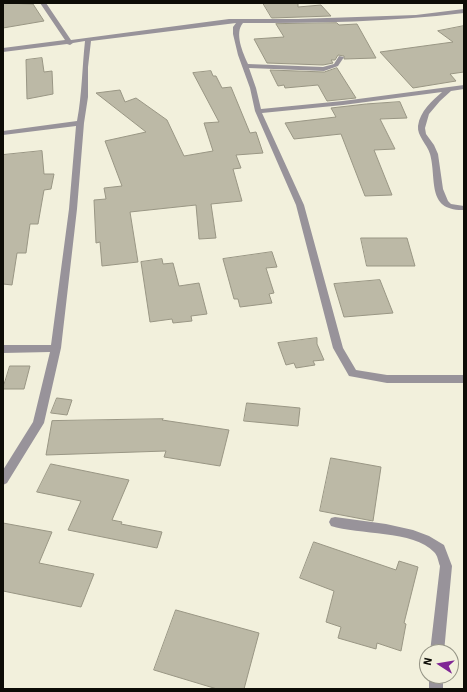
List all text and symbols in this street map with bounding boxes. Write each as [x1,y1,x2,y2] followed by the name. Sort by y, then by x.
[419,644,459,684] north arrow
[421,657,435,667] text: N

